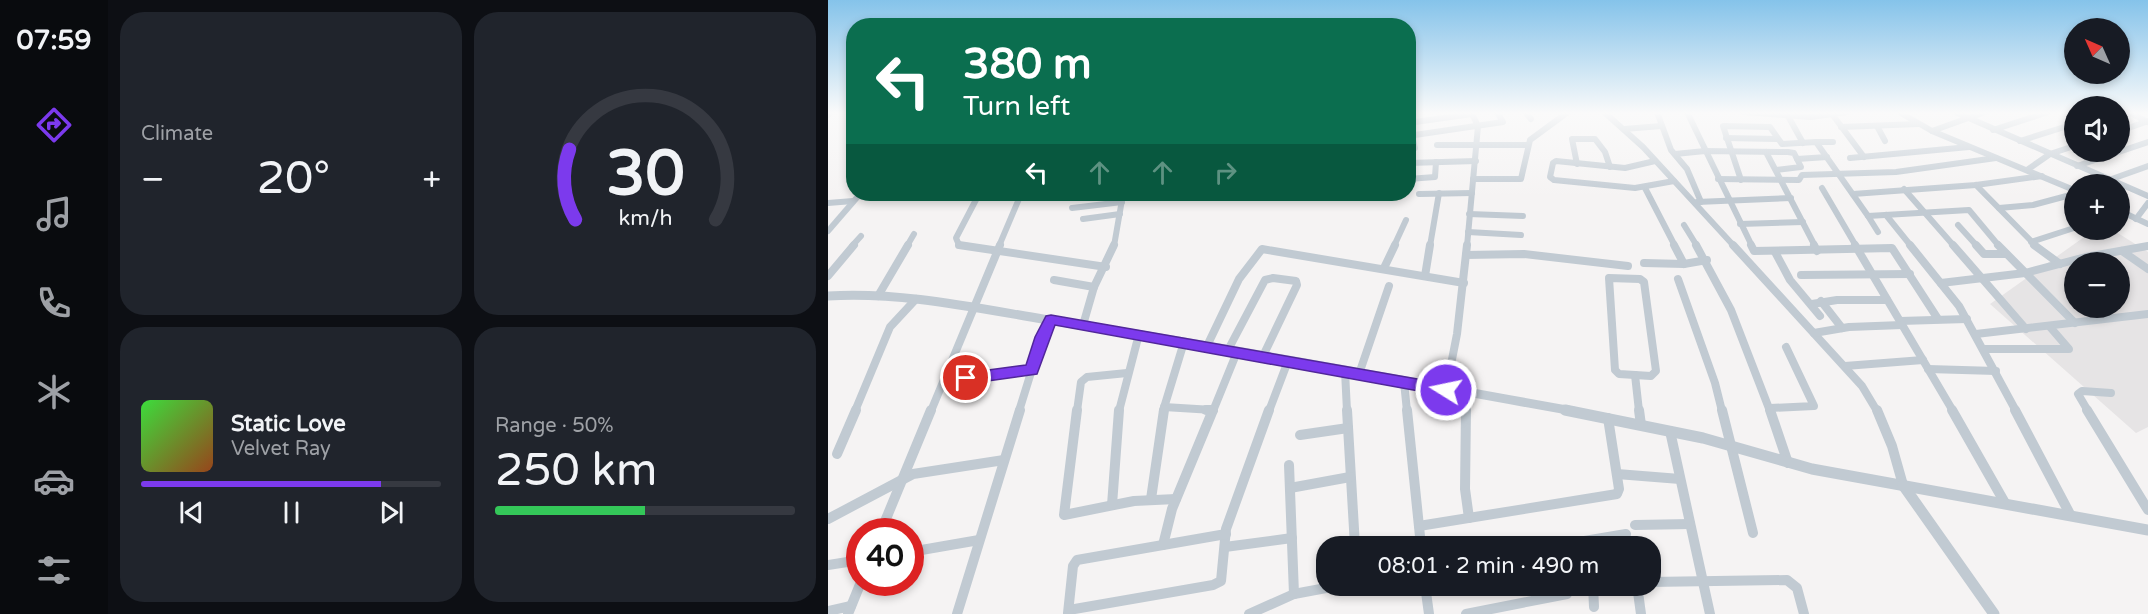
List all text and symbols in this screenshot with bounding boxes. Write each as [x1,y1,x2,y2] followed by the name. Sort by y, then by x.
[2064,18,2130,84] north arrow
[2064,18,2130,318] map controls
[17,24,91,57] text: 07:59
[963,39,1092,90] text: 380 m
[864,42,942,120] icon: left
[963,90,1070,123] text: Turn left
[2064,96,2130,162] button: sound
[33,104,75,146] icon: directions
[141,122,213,146] text: Climate
[606,137,684,212] text: 30
[257,152,330,206] text: 20°
[1020,156,1053,189] icon: left
[1083,156,1116,189] icon: ahead
[1146,156,1179,189] icon: ahead
[1209,156,1242,189] icon: right
[141,160,165,199] text: −
[422,160,441,199] text: +
[2064,174,2130,240] button: +
[33,193,75,235] icon: music
[618,206,672,232] text: km/h
[2064,252,2130,318] button: −
[33,282,75,324] icon: phone
[940,352,991,403] pin
[1414,358,1478,422] position arrow
[949,361,982,394] icon: arrive
[33,371,75,413] icon: climate
[231,411,346,437] text: Static Love
[495,414,614,438] text: Range · 50%
[231,437,331,461] text: Velvet Ray
[495,444,657,498] text: 250 km
[33,460,75,502] icon: car
[175,496,208,529] icon: previous
[275,496,308,529] icon: pause
[375,496,408,529] icon: next
[846,518,924,596] speed limit sign: 40
[33,549,75,591] icon: filters
[1378,553,1599,579] text: 08:01 · 2 min · 490 m

